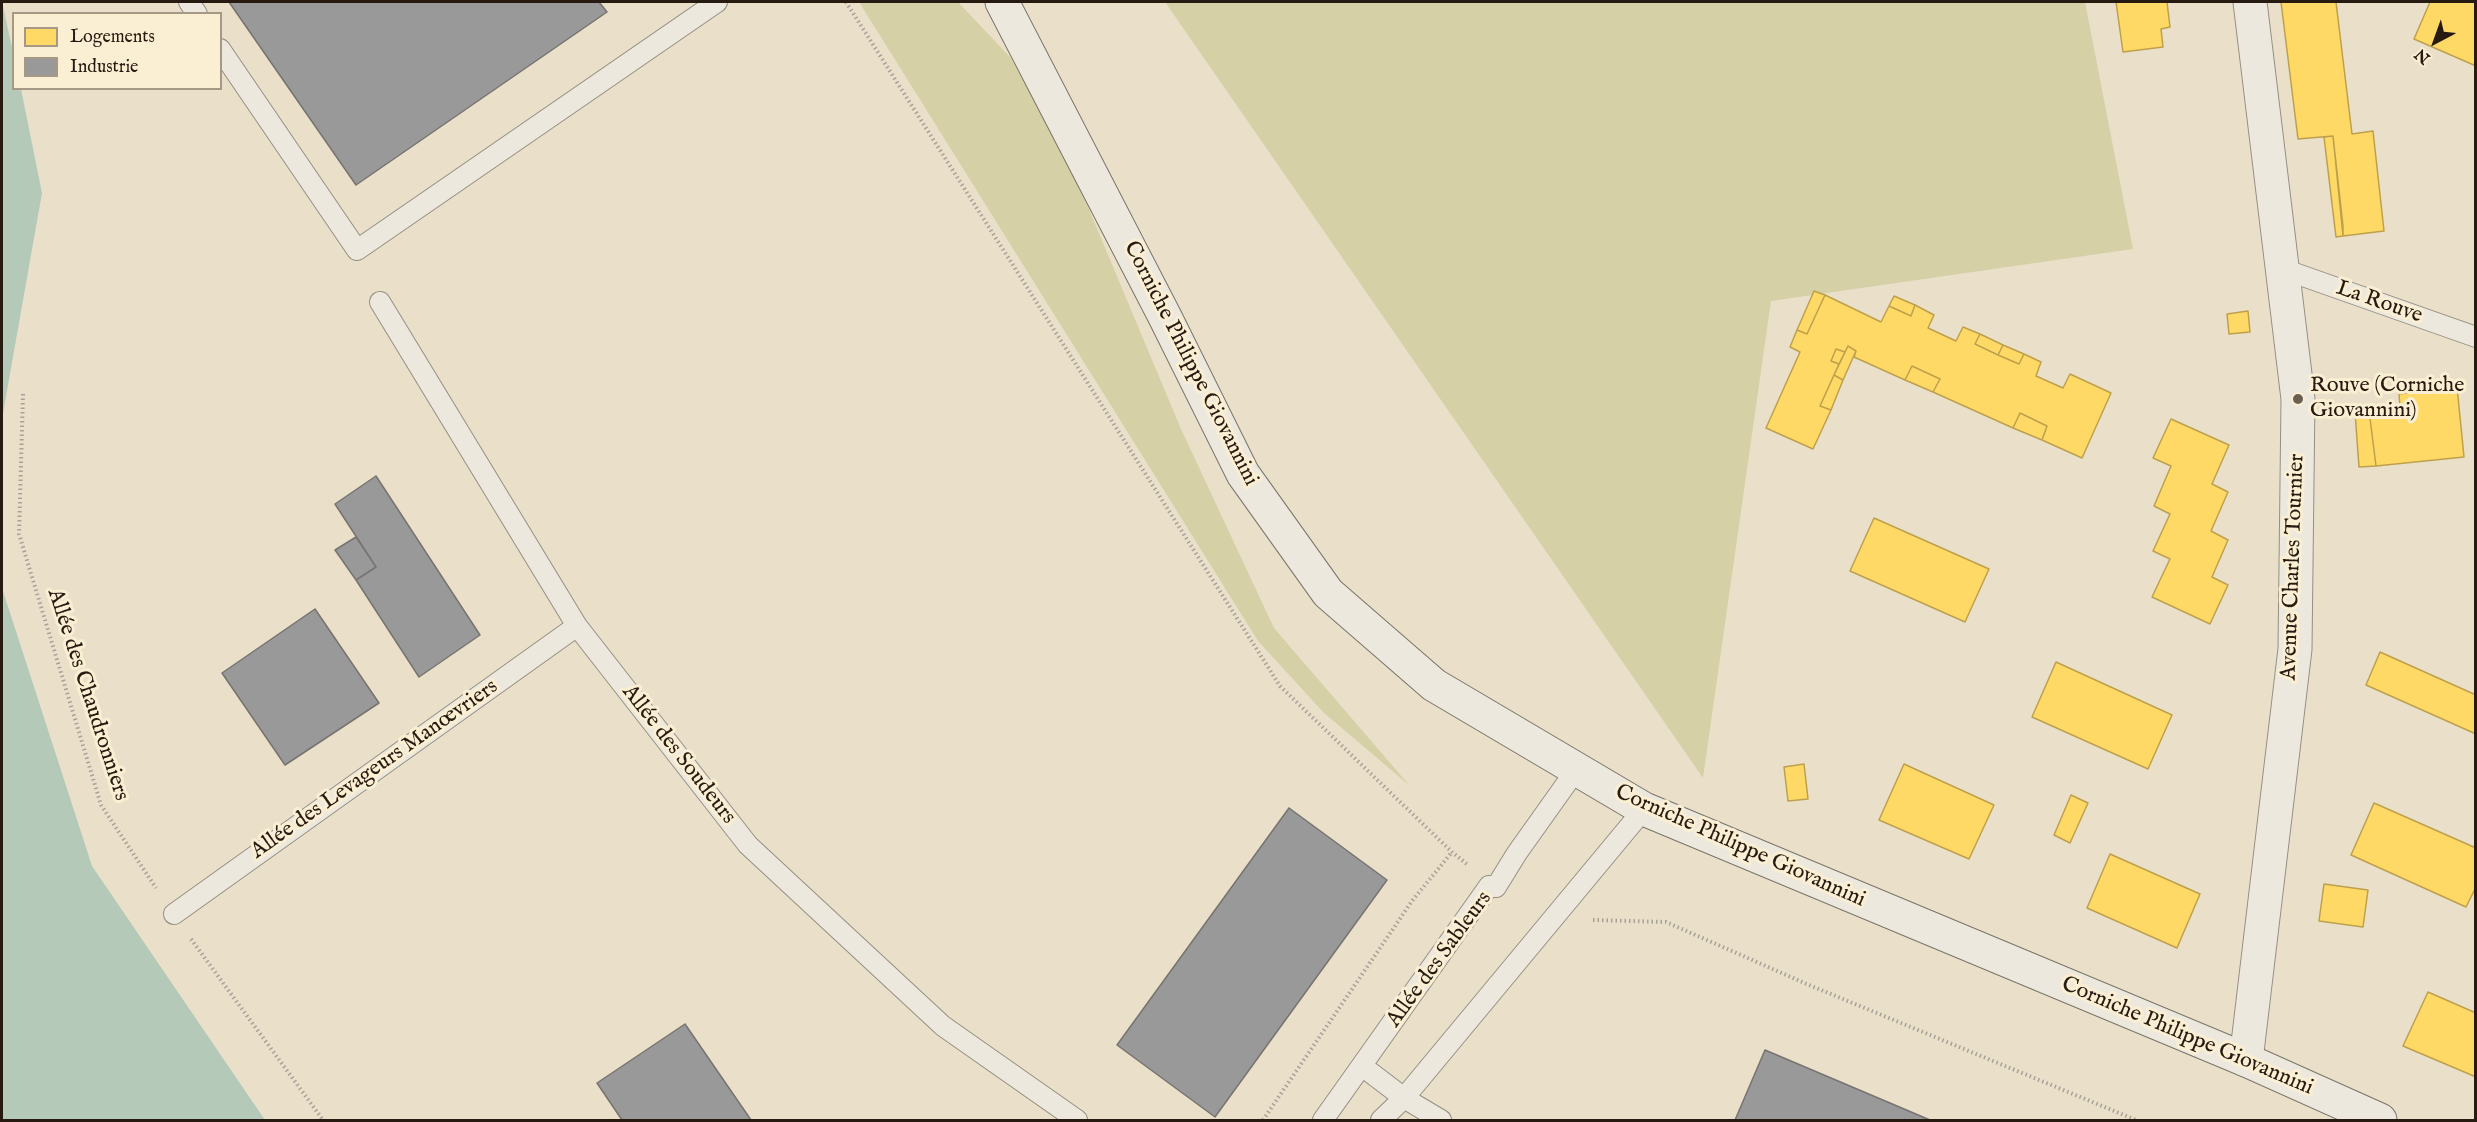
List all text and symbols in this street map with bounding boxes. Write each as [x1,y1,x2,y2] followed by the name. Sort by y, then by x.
[12,12,222,90] legend
[2405,12,2465,72] north arrow
[70,26,155,49] text: Logements
[2411,43,2435,68] text: N
[70,56,138,79] text: Industrie
[1117,237,1263,491] street label: Corniche Philippe Giovannini
[2332,276,2426,330] street label: La Rouve
[2310,373,2464,424] place label: Rouve (Corniche Giovannini)
[2291,392,2305,406] marker: Rouve (Corniche Giovannini)
[2277,453,2311,681] street label: Avenue Charles Tournier
[40,586,134,804] street label: Allée des Chaudronniers
[246,674,504,866] street label: Allée des Levageurs Manœvriers
[615,680,741,830] street label: Allée des Soudeurs
[1611,780,1869,914] street label: Corniche Philippe Giovannini
[1382,887,1498,1033] street label: Allée des Sableurs
[2057,972,2317,1102] street label: Corniche Philippe Giovannini

